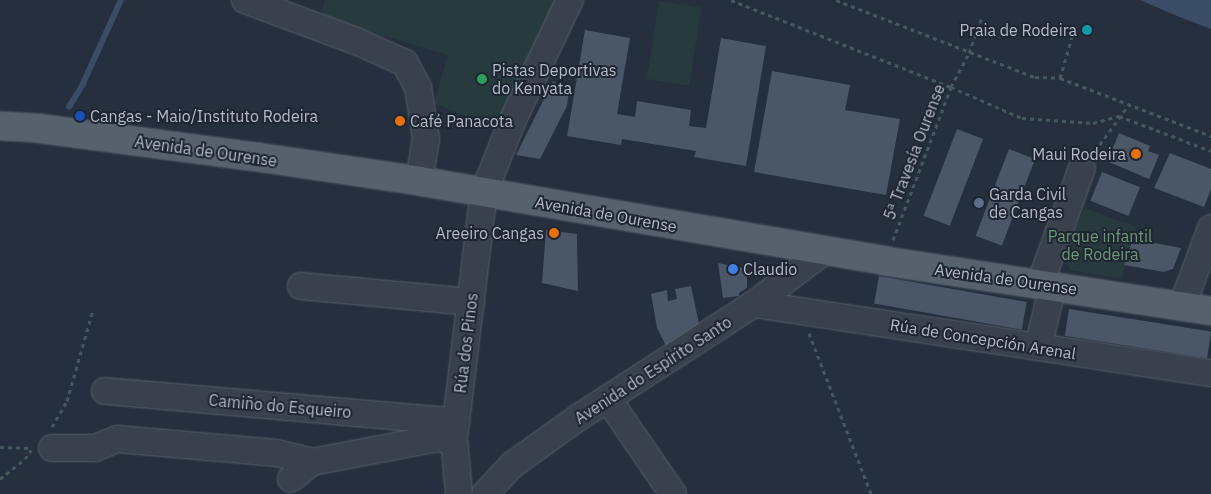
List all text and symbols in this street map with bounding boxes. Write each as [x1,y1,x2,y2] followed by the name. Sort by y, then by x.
[960,20,1077,40] place label: Praia de Rodeira
[1081,24,1093,36] marker: Praia de Rodeira
[492,60,616,98] place label: Pistas Deportivas do Kenyata
[476,73,488,85] marker: Pistas Deportivas do Kenyata
[879,81,949,223] street label: 5ª Travesía Ourense
[90,106,318,126] place label: Cangas - Maio/Instituto Rodeira
[74,110,86,122] marker: Cangas - Maio/Instituto Rodeira
[410,111,513,131] place label: Café Panacota
[394,115,406,127] marker: Café Panacota
[134,131,278,171] street label: Avenida de Ourense
[1032,144,1126,164] place label: Maui Rodeira
[1130,148,1142,160] marker: Maui Rodeira
[989,184,1066,222] place label: Garda Civil de Cangas
[534,192,678,236] street label: Avenida de Ourense
[973,197,985,209] marker: Garda Civil de Cangas
[436,223,544,243] place label: Areeiro Cangas
[1048,226,1152,264] park label: Parque infantil de Rodeira
[548,227,560,239] marker: Areeiro Cangas
[743,259,797,279] place label: Claudio
[934,259,1078,299] street label: Avenida de Ourense
[727,263,739,275] marker: Claudio
[450,292,482,394] street label: Rúa dos Pinos
[571,312,735,428] street label: Avenida do Espírito Santo
[889,315,1077,363] street label: Rúa de Concepción Arenal
[208,390,352,422] street label: Camiño do Esqueiro

